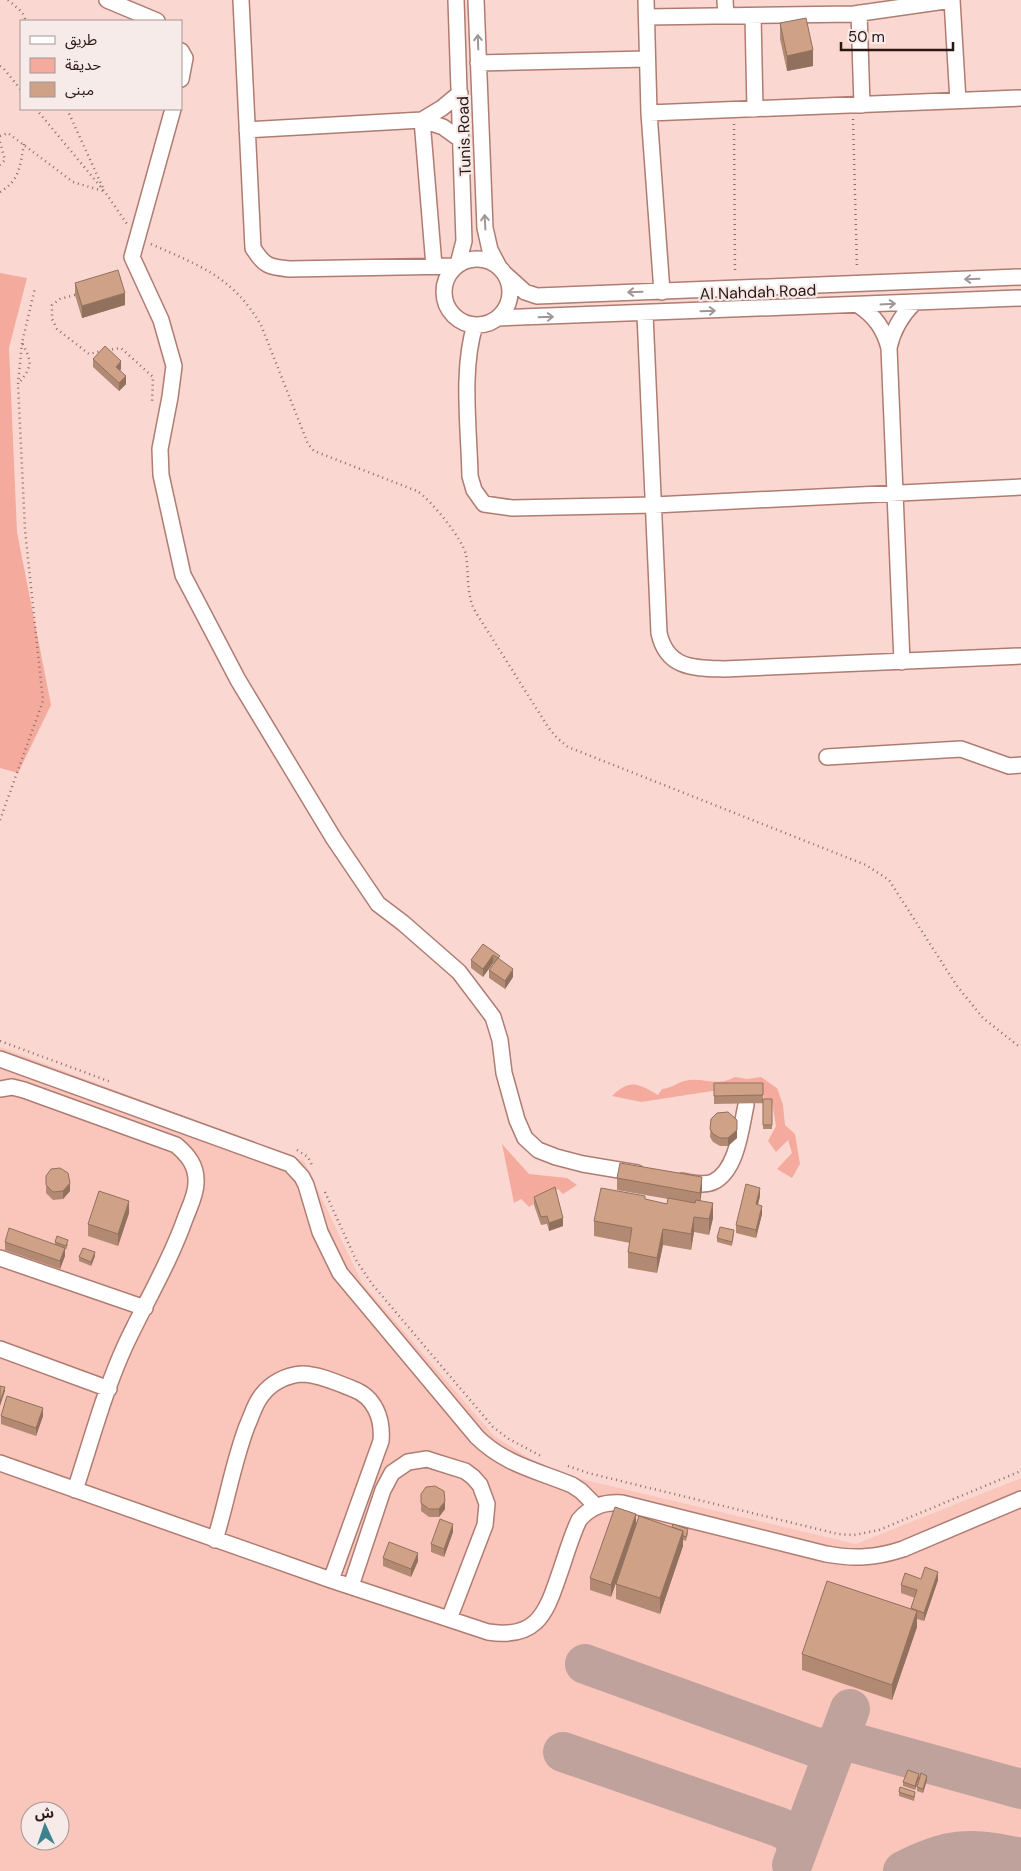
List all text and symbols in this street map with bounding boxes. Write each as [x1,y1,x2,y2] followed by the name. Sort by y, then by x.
[20,20,182,110] legend
[841,20,954,52] scale bar
[848,27,885,47] text: 50 m
[65,30,97,50] text: طريق
[473,34,482,50] one-way arrow
[65,55,101,75] text: حديقة
[65,80,94,100] text: مبنى
[452,96,476,176] street label: Tunis Road
[481,214,490,230] one-way arrow
[965,275,981,284] one-way arrow
[699,279,817,305] street label: Al Nahdah Road
[627,288,643,297] one-way arrow
[880,299,896,308] one-way arrow
[700,306,716,316] one-way arrow
[537,312,553,322] one-way arrow
[20,1801,70,1851] north arrow
[34,1804,54,1823] text: ش

